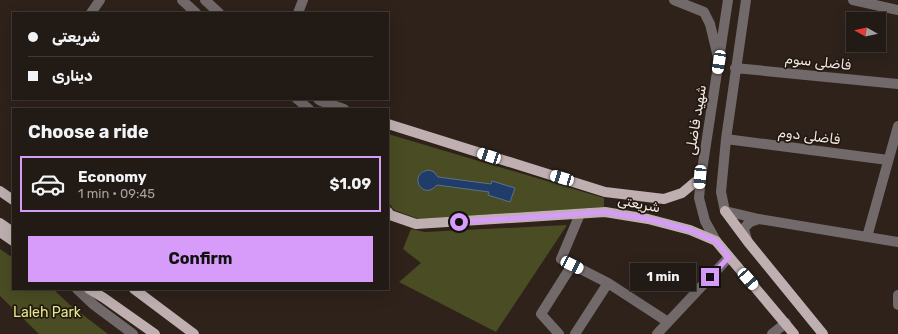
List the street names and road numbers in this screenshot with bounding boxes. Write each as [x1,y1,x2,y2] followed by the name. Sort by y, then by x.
[784,50,852,75] street label: فاضلی سوم
[682,84,710,156] street label: شهید فاضلی
[777,124,841,149] street label: فاضلی دوم
[616,192,662,216] street label: شریعتی

